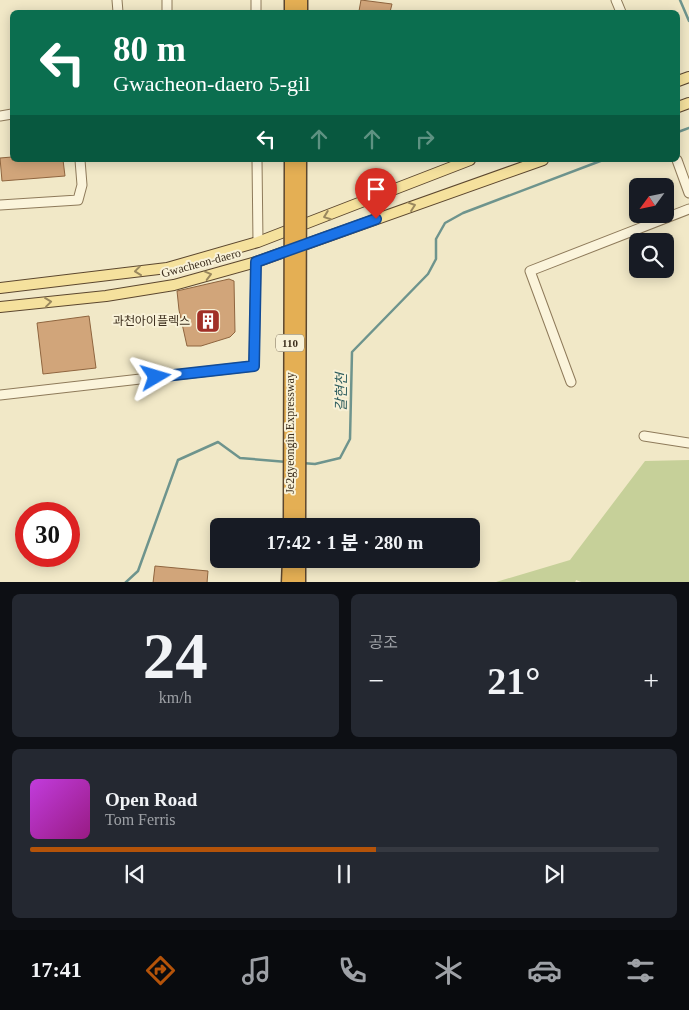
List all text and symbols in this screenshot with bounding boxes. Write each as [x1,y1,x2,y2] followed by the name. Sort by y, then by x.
[30,30,95,95] icon: left
[113,30,186,69] text: 80 m
[113,71,310,96] text: Gwacheon-daero 5-gil
[252,125,280,153] icon: left
[305,125,333,153] icon: ahead
[358,125,386,153] icon: ahead
[411,125,439,153] icon: right
[355,168,397,219] pin
[362,175,390,203] icon: arrive
[629,178,674,222] north arrow
[629,178,674,278] map controls
[407,202,416,212] one-way arrow
[323,209,332,220] one-way arrow
[629,233,674,278] button: search
[160,246,242,280] street label: Gwacheon-daero
[134,265,142,276] one-way arrow
[204,270,213,281] one-way arrow
[45,297,53,308] one-way arrow
[195,308,221,334] building icon: 과천아이플렉스
[113,314,190,328] place label: 과천아이플렉스
[276,334,304,352] road number: 110
[129,350,181,402] position arrow
[334,371,349,411] water label: 갈현천
[283,372,297,494] street label: Je2gyeongin Expressway
[15,502,80,567] speed limit sign: 30
[267,532,423,553] text: 17:42 · 1 분 · 280 m
[143,620,208,692] text: 24
[369,634,398,651] text: 공조
[487,660,540,702] text: 21°
[369,665,384,696] text: −
[643,665,659,696] text: +
[159,689,192,706] text: km/h
[105,789,197,810] text: Open Road
[105,811,175,828] text: Tom Ferris
[121,860,149,888] icon: previous
[330,860,358,888] icon: pause
[540,860,568,888] icon: next
[143,953,178,988] icon: directions
[239,953,274,988] icon: music
[335,953,370,988] icon: phone
[431,953,466,988] icon: climate
[527,953,562,988] icon: car
[623,953,658,988] icon: filters
[31,957,82,982] text: 17:41

